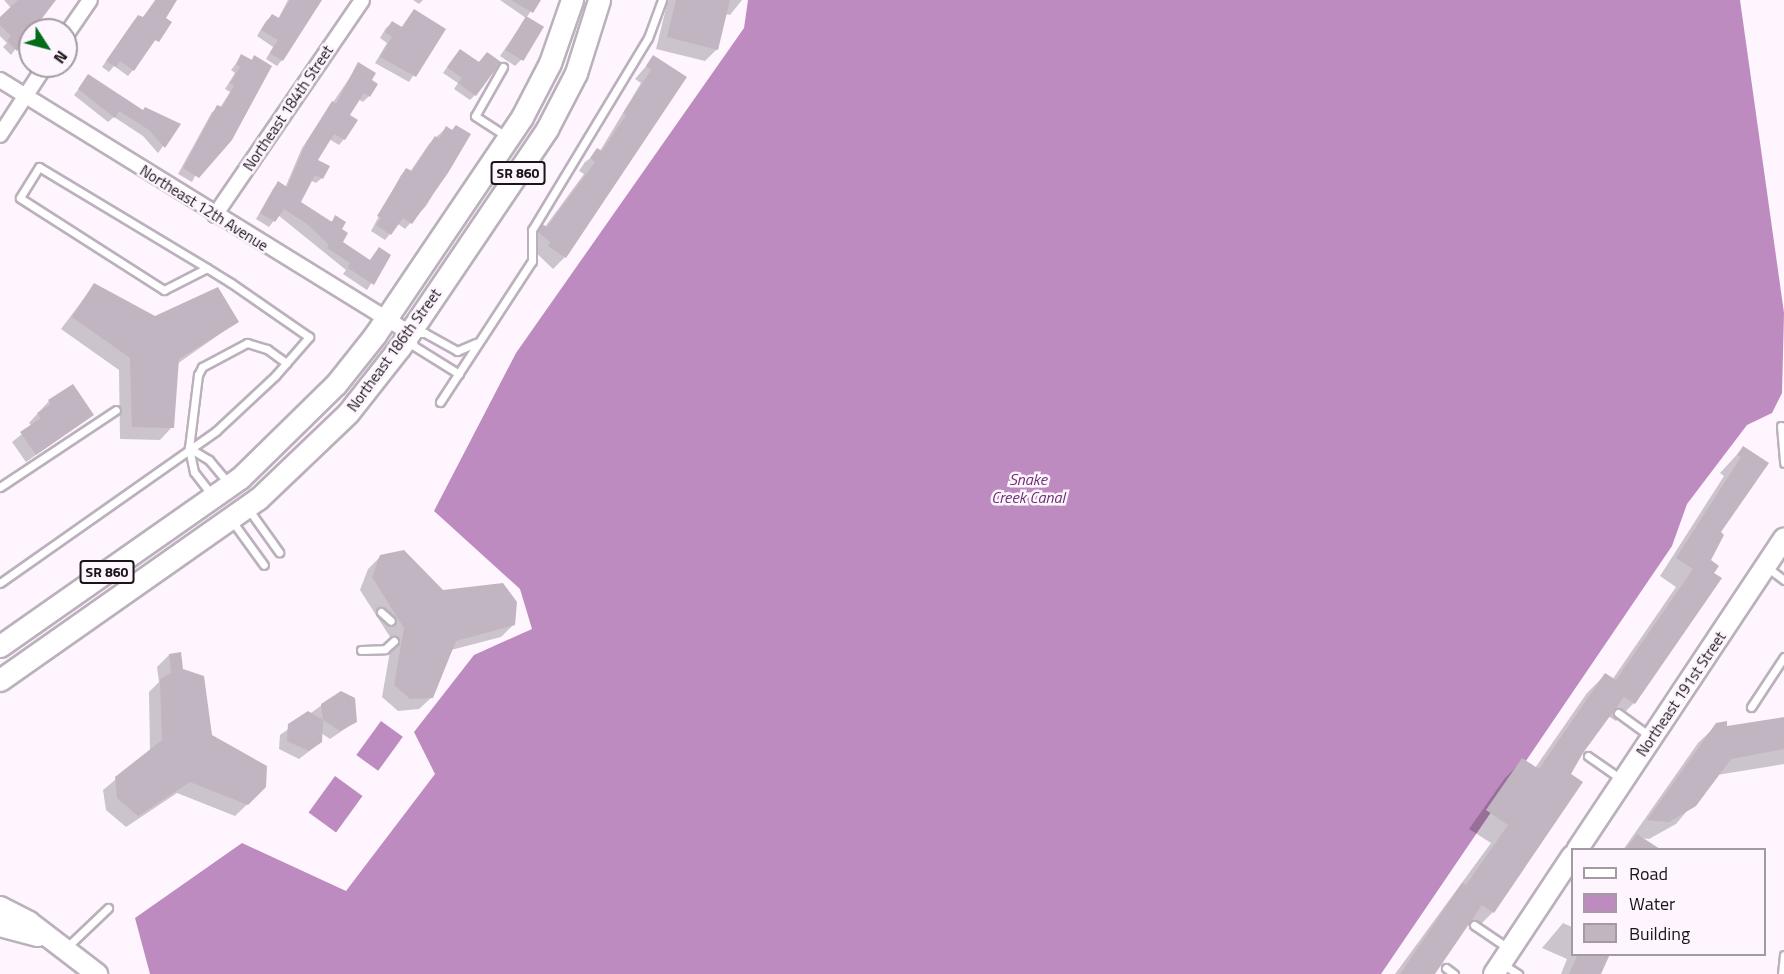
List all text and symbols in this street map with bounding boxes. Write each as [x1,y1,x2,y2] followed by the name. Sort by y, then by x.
[18,18,78,78] north arrow
[239,42,337,174] street label: Northeast 184th Street
[48,46,74,69] text: N
[137,161,271,255] street label: Northeast 12th Avenue
[490,162,546,184] road number: SR 860
[343,285,445,415] street label: Northeast 186th Street
[991,469,1065,507] water label: Snake Creek Canal
[78,561,136,583] road number: SR 860
[1633,628,1729,760] street label: Northeast 191st Street
[1571,848,1766,956] legend
[1629,860,1668,887] text: Road
[1629,890,1675,917] text: Water
[1629,920,1690,947] text: Building

